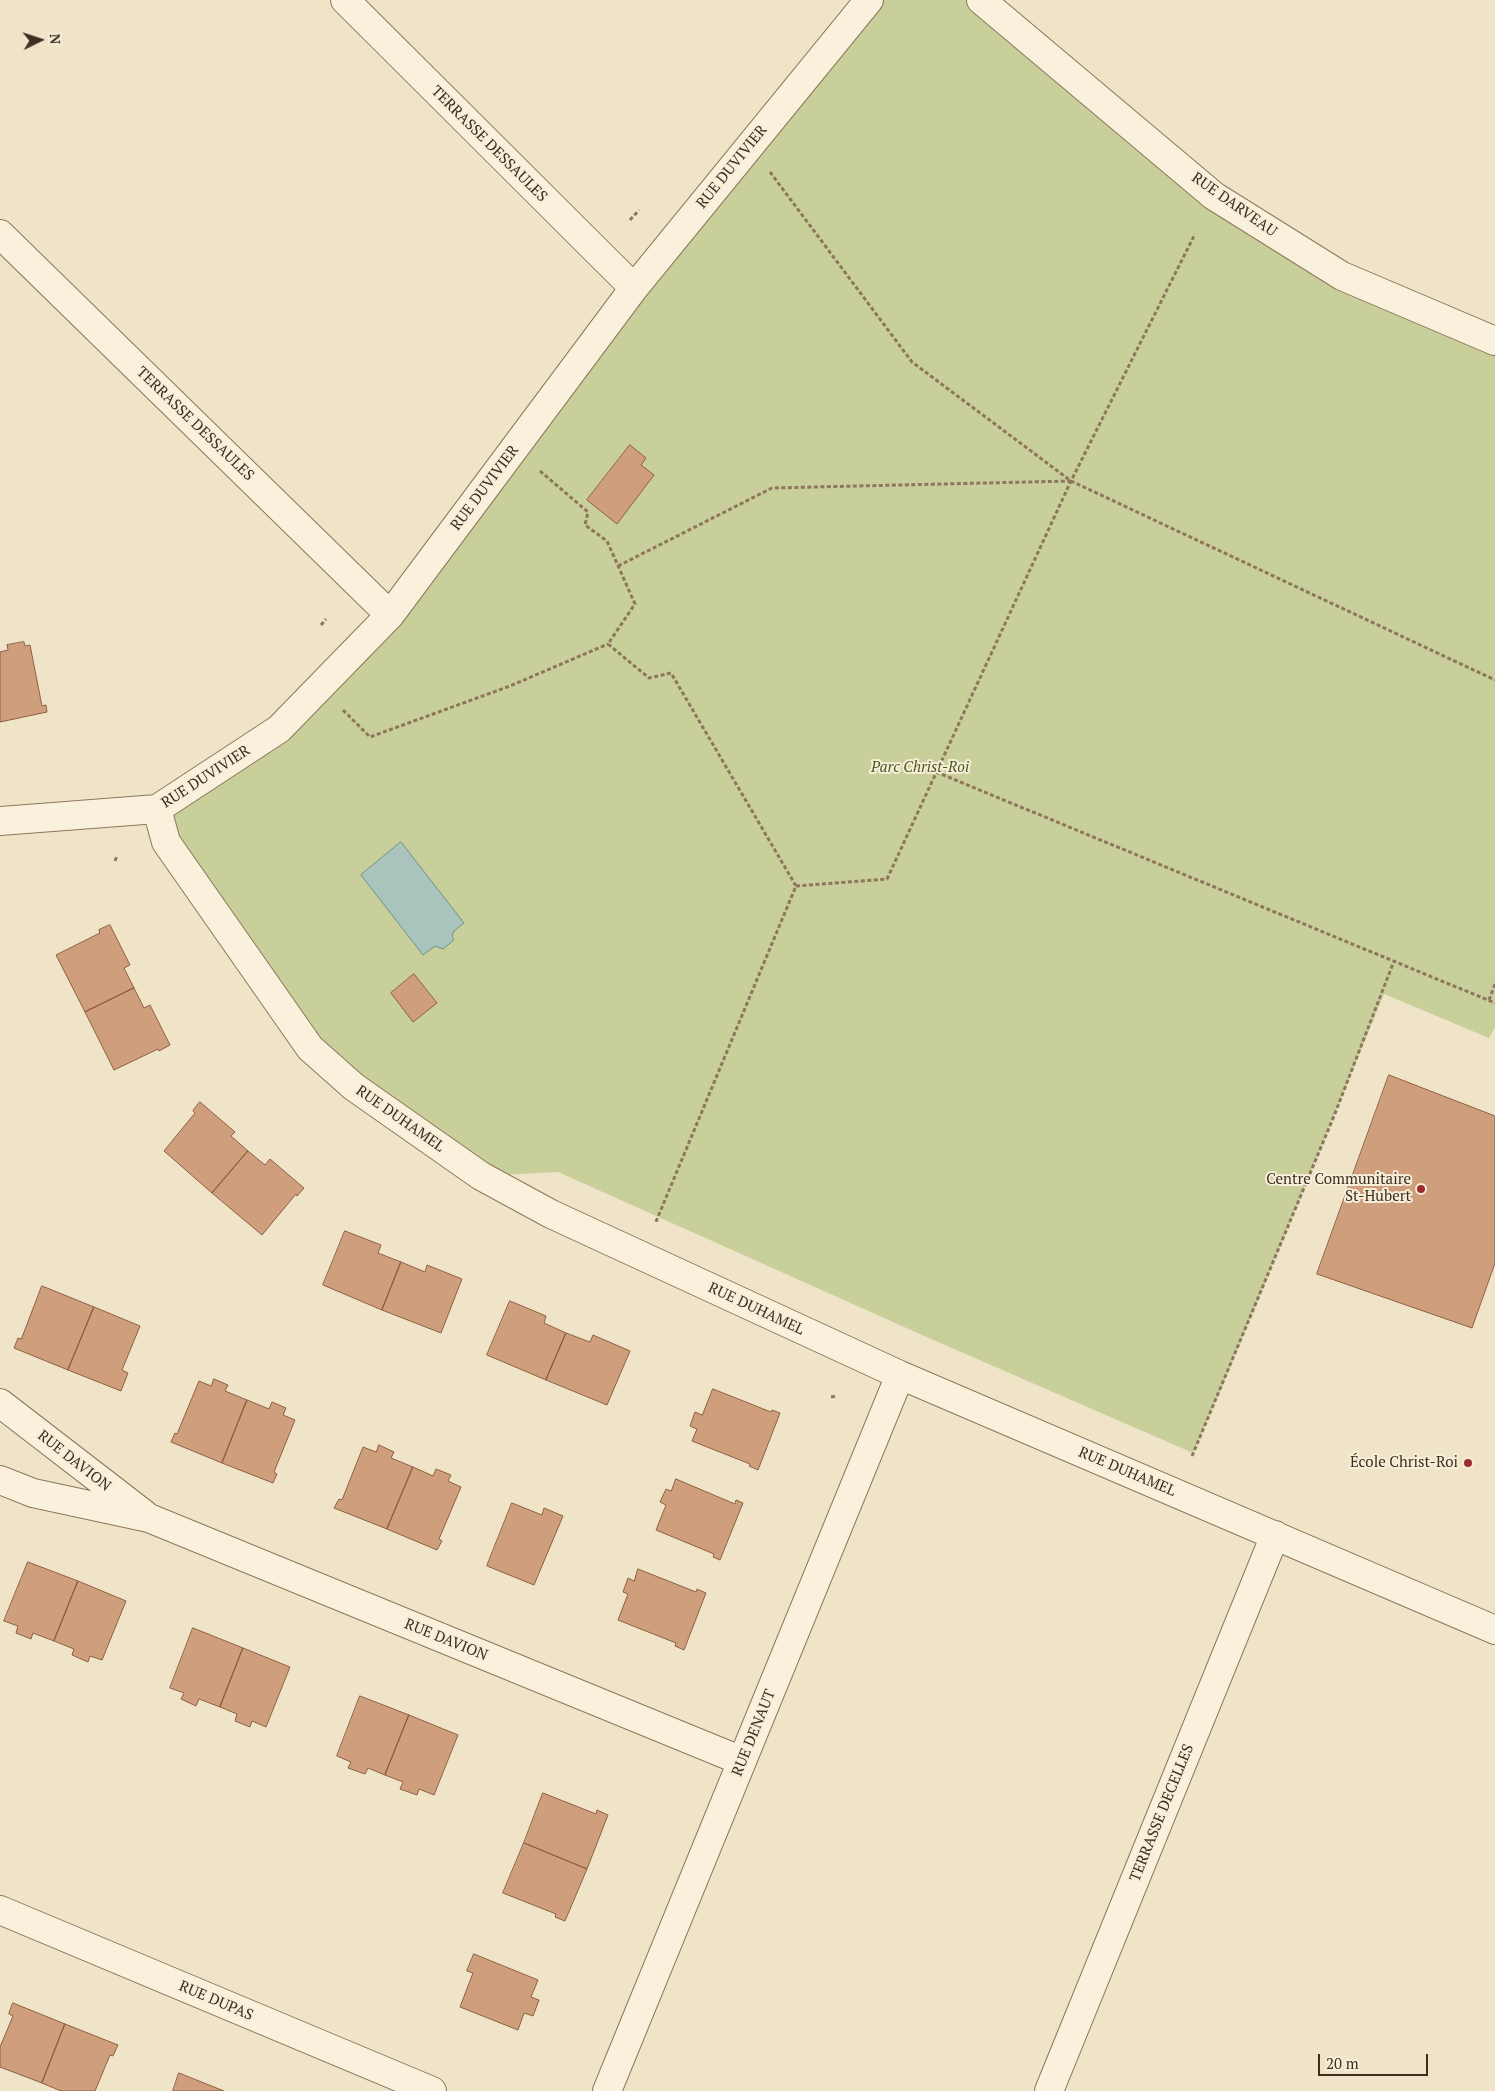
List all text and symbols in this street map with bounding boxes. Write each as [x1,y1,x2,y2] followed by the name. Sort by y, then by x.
[15,15,65,65] north arrow
[46,33,65,45] text: N
[427,82,551,206] street label: TERRASSE DESSAULES
[693,122,771,212] street label: RUE DUVIVIER
[1188,169,1280,241] street label: RUE DARVEAU
[132,363,258,485] street label: TERRASSE DESSAULES
[447,442,523,534] street label: RUE DUVIVIER
[158,742,254,812] street label: RUE DUVIVIER
[871,759,969,777] park label: Parc Christ-Roi
[352,1082,448,1156] street label: RUE DUHAMEL
[1266,1171,1411,1206] place label: Centre Communitaire St-Hubert
[1415,1183,1427,1195] marker: Centre Communitaire St-Hubert
[705,1279,807,1339] street label: RUE DUHAMEL
[34,1427,114,1495] street label: RUE DAVION
[1076,1443,1178,1501] street label: RUE DUHAMEL
[1350,1454,1458,1472] place label: École Christ-Roi
[1462,1457,1474,1469] marker: École Christ-Roi
[402,1615,490,1665] street label: RUE DAVION
[728,1687,780,1779] street label: RUE DENAUT
[1126,1742,1198,1884] street label: TERRASSE DECELLES
[176,1977,256,2025] street label: RUE DUPAS
[1320,2044,1430,2076] scale bar
[1326,2053,1359,2073] text: 20 m

